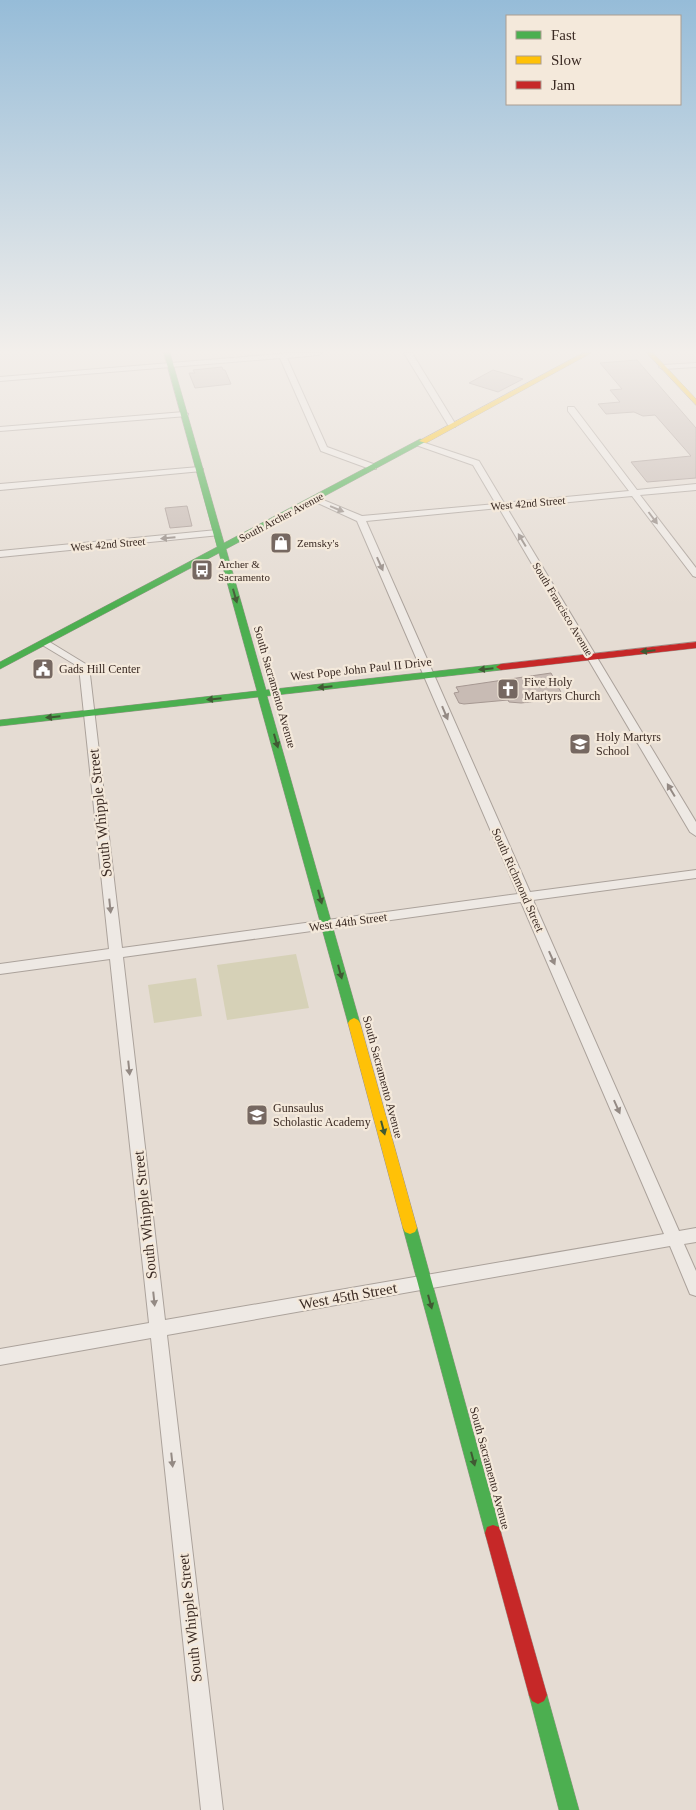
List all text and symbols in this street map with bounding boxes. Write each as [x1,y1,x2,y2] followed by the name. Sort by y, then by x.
[506,15,681,105] legend
[551,27,577,43] text: Fast
[551,52,582,68] text: Slow
[551,77,575,93] text: Jam
[237,490,325,544] street label: South Archer Avenue
[490,494,566,512] street label: West 42nd Street
[330,505,345,513] one-way arrow
[648,511,659,524] one-way arrow
[269,531,293,555] shop icon: Zemsky's
[518,533,527,546] one-way arrow
[160,534,176,542] one-way arrow
[70,535,146,553] street label: West 42nd Street
[297,537,339,549] place label: Zemsky's
[377,557,385,571] one-way arrow
[190,558,214,582] bus stop icon: Archer & Sacramento
[218,558,270,583] place label: Archer & Sacramento
[530,560,596,658] street label: South Francisco Avenue
[231,589,239,604] one-way arrow
[251,624,299,750] street label: South Sacramento Avenue
[639,647,655,655] one-way arrow
[290,655,432,683] street label: West Pope John Paul II Drive
[31,657,55,681] public building icon: Gads Hill Center
[59,662,140,676] place label: Gads Hill Center
[478,665,494,673] one-way arrow
[524,675,600,703] place label: Five Holy Martyrs Church
[496,677,520,701] church icon: Five Holy Martyrs Church
[316,683,332,691] one-way arrow
[206,695,222,703] one-way arrow
[441,706,449,720] one-way arrow
[45,713,61,721] one-way arrow
[596,730,661,758] place label: Holy Martyrs School
[568,732,592,756] school or university icon: Holy Martyrs School
[273,733,281,748] one-way arrow
[85,747,115,878] street label: South Whipple Street
[667,784,676,797] one-way arrow
[489,826,547,935] street label: South Richmond Street
[316,890,324,905] one-way arrow
[107,898,115,914] one-way arrow
[308,909,389,934] street label: West 44th Street
[548,951,556,965] one-way arrow
[336,964,344,979] one-way arrow
[360,1014,406,1140] street label: South Sacramento Avenue
[125,1060,133,1076] one-way arrow
[613,1100,621,1114] one-way arrow
[273,1101,371,1129] place label: Gunsaulus Scholastic Academy
[245,1103,269,1127] school or university icon: Gunsaulus Scholastic Academy
[379,1121,387,1136] one-way arrow
[130,1149,160,1280] street label: South Whipple Street
[298,1279,399,1312] street label: West 45th Street
[150,1291,158,1307] one-way arrow
[426,1295,434,1310] one-way arrow
[467,1405,513,1531] street label: South Sacramento Avenue
[469,1451,477,1466] one-way arrow
[169,1452,177,1468] one-way arrow
[175,1552,205,1683] street label: South Whipple Street

